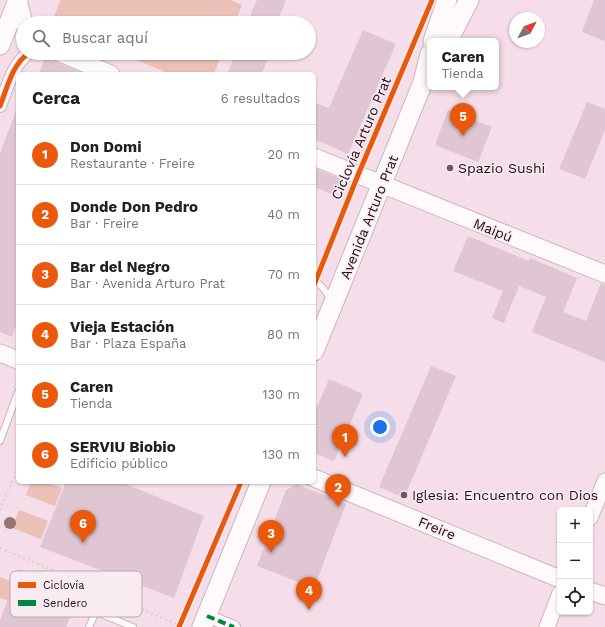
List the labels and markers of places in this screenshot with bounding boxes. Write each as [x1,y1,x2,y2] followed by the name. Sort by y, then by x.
[450,103,476,136] pin: 5
[458,160,545,176] place label: Spazio Sushi
[445,163,455,173] marker: Spazio Sushi
[332,424,358,457] pin: 1
[325,474,351,507] pin: 2
[412,487,598,503] place label: Iglesia: Encuentro con Dios
[399,490,409,500] marker: Iglesia: Encuentro con Dios
[70,510,96,543] pin: 6
[258,520,284,553] pin: 3
[296,577,322,610] pin: 4

